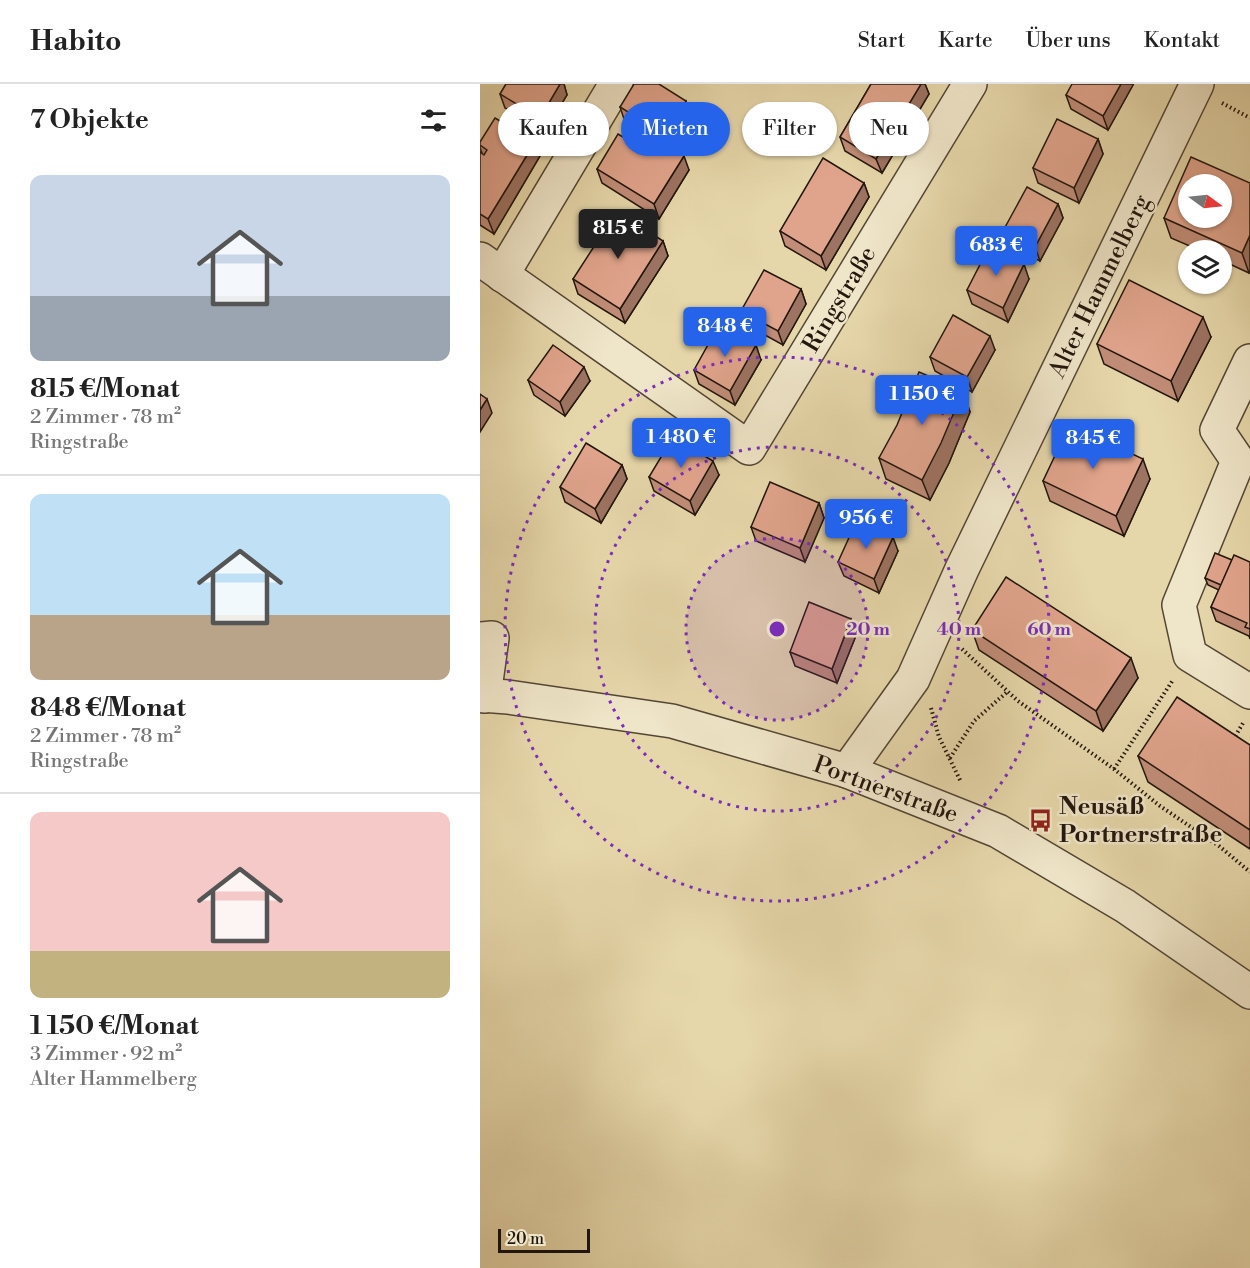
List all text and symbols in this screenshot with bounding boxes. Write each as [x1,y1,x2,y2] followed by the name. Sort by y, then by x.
[30,24,121,59] text: Habito
[858,28,905,54] text: Start
[938,28,993,54] text: Karte
[1026,28,1111,54] text: Über uns
[1144,28,1220,54] text: Kontakt
[498,102,609,156] chip: Kaufen
[621,102,730,156] chip: Mieten
[742,102,837,156] chip: Filter
[849,102,929,156] chip: Neu
[30,104,149,136] text: 7 Objekte
[417,104,450,137] icon: filters
[1178,174,1232,228] north arrow
[1178,174,1232,294] map controls
[1042,189,1158,384] street label: Alter Hammelberg
[576,209,660,260] pin: 815 €
[186,214,294,322] icon: home
[593,216,643,241] text: 815 €
[954,226,1038,277] pin: 683 €
[969,233,1023,258] text: 683 €
[1178,240,1232,294] button: layers
[796,241,883,358] street label: Ringstraße
[683,307,767,358] pin: 848 €
[697,314,753,339] text: 848 €
[30,373,179,405] text: 815 €/Monat
[867,375,977,426] pin: 1 150 €
[889,382,955,407] text: 1 150 €
[30,405,181,430] text: 2 Zimmer · 78 m²
[626,418,736,469] pin: 1 480 €
[1051,419,1135,470] pin: 845 €
[646,425,716,450] text: 1 480 €
[1065,426,1121,451] text: 845 €
[30,430,129,455] text: Ringstraße
[824,499,908,550] pin: 956 €
[839,506,893,531] text: 956 €
[186,533,294,641] icon: home
[846,618,890,641] text: 20 m
[937,618,982,641] text: 40 m
[1027,618,1071,641] text: 60 m
[767,619,787,639] centre of rings
[30,692,186,724] text: 848 €/Monat
[30,724,181,749] text: 2 Zimmer · 78 m²
[30,749,129,774] text: Ringstraße
[809,750,962,830] street label: Portnerstraße
[1059,792,1223,850] place label: Neusäß Portnerstraße
[1028,807,1054,833] bus stop icon: Neusäß Portnerstraße
[186,851,294,959] icon: home
[30,1010,199,1042] text: 1 150 €/Monat
[30,1042,182,1067] text: 3 Zimmer · 92 m²
[30,1067,197,1092] text: Alter Hammelberg
[498,1226,590,1254] scale bar
[507,1229,544,1249] text: 20 m

